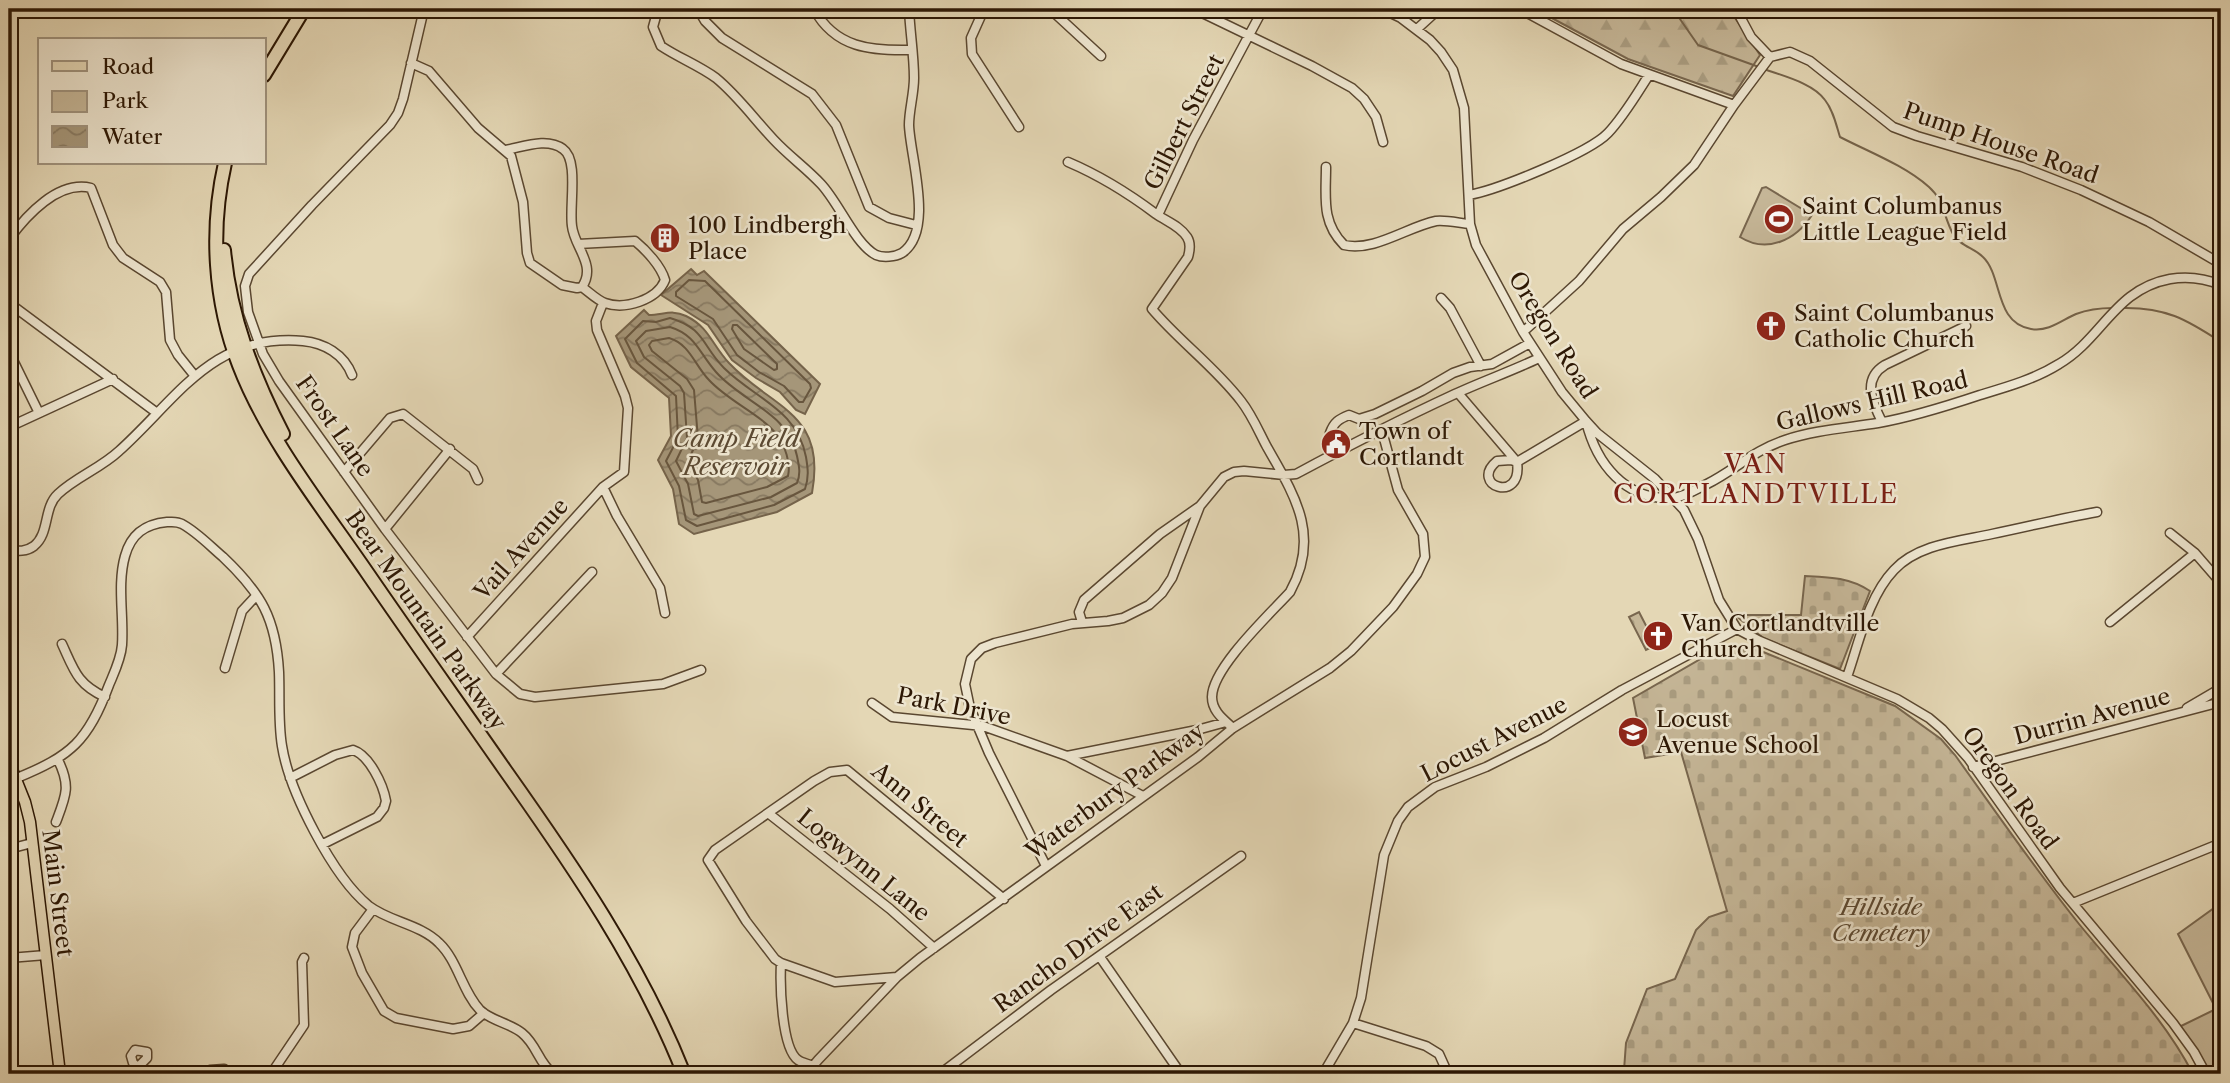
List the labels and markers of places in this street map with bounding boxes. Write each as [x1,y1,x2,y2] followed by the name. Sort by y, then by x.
[1802,192,2007,246] place label: Saint Columbanus Little League Field
[1762,202,1796,236] sports icon: Saint Columbanus Little League Field
[688,211,846,265] place label: 100 Lindbergh Place
[648,221,682,255] building icon: 100 Lindbergh Place
[1794,299,1994,353] place label: Saint Columbanus Catholic Church
[1754,309,1788,343] church icon: Saint Columbanus Catholic Church
[1359,417,1464,471] place label: Town of Cortlandt
[1319,427,1353,461] public building icon: Town of Cortlandt
[1680,609,1879,663] place label: Van Cortlandtville Church
[1641,619,1675,653] church icon: Van Cortlandtville Church
[1655,705,1819,759] place label: Locust Avenue School
[1616,715,1650,749] school or university icon: Locust Avenue School

